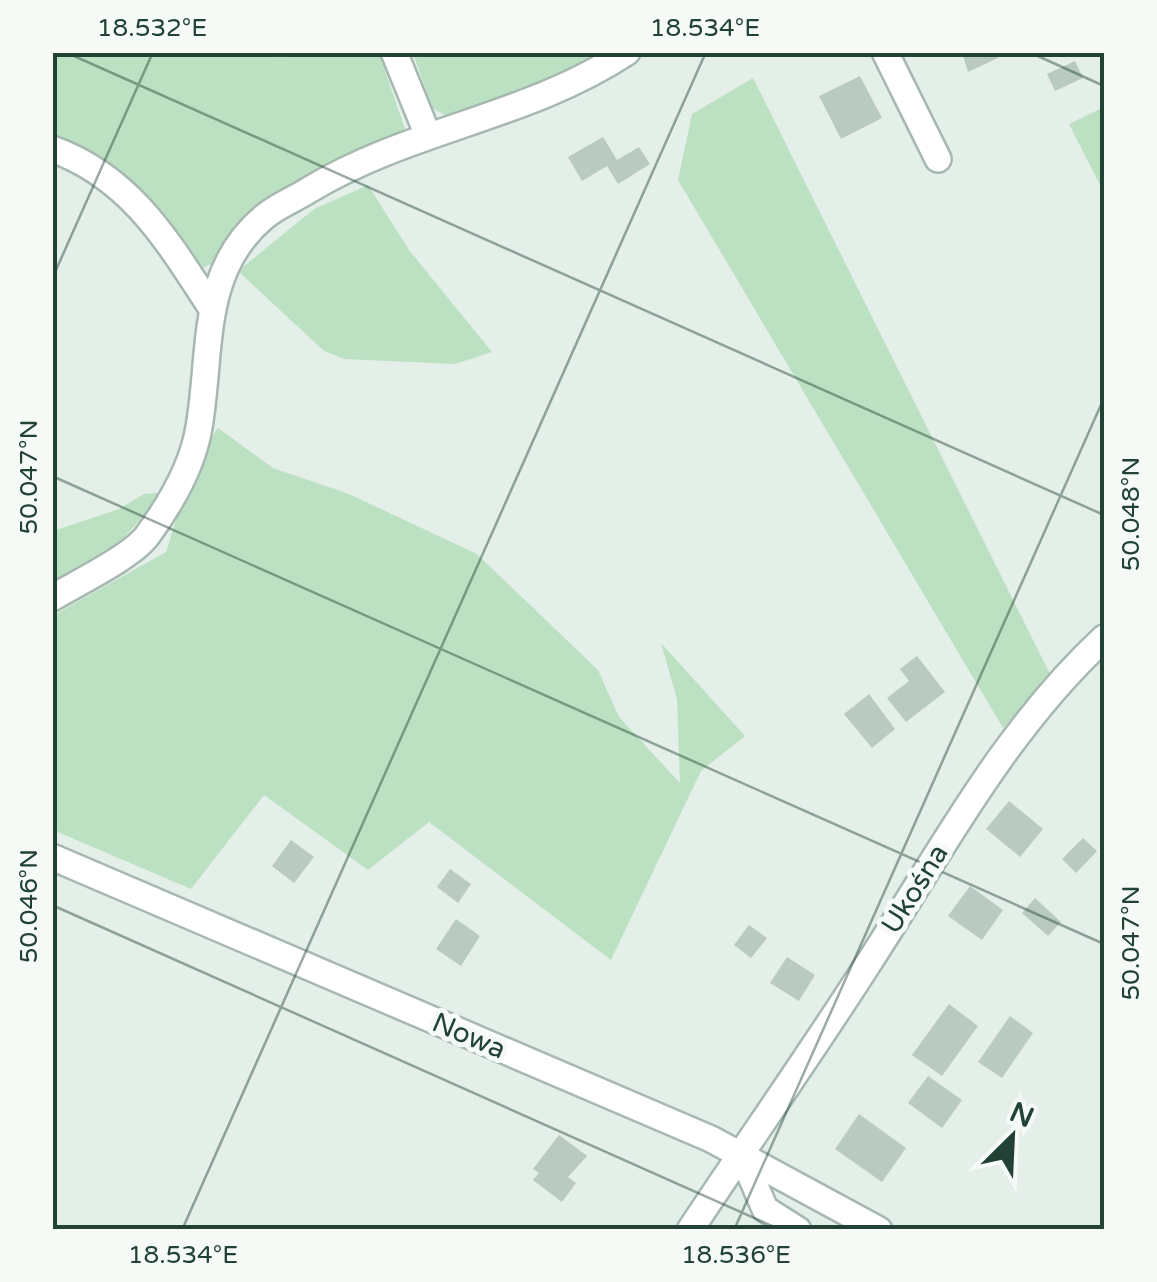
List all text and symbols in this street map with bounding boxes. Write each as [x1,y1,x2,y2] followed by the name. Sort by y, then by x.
[97,13,207,43] text: 18.532°E
[650,13,760,43] text: 18.534°E
[14,419,44,535] text: 50.047°N
[1116,457,1146,571] text: 50.048°N
[874,838,956,940] street label: Ukośna
[14,849,44,963] text: 50.046°N
[1116,885,1146,1001] text: 50.047°N
[427,1005,511,1067] street label: Nowa
[962,1087,1062,1187] north arrow
[1005,1095,1039,1135] text: N
[128,1240,238,1270] text: 18.534°E
[681,1240,791,1270] text: 18.536°E

